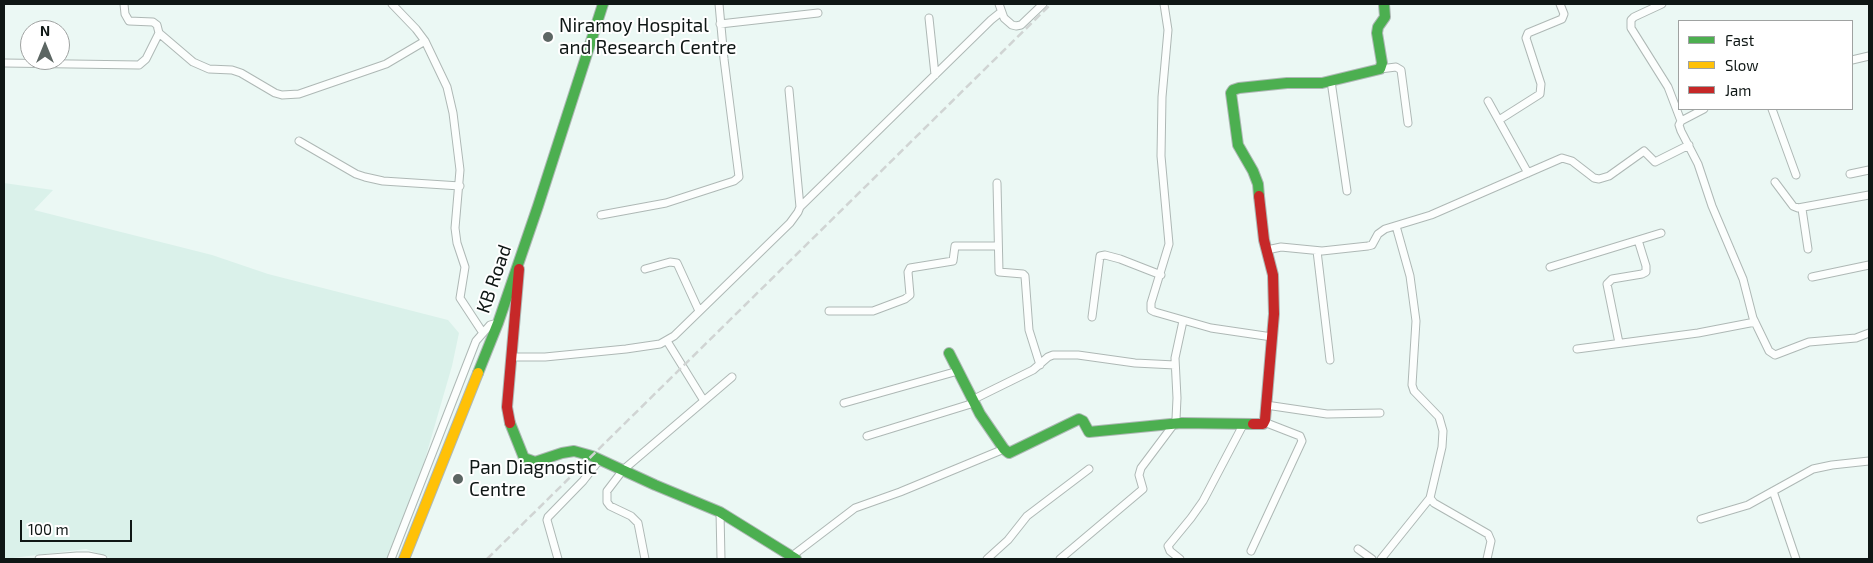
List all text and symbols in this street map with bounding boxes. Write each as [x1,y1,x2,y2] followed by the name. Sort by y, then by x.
[559,15,737,59] place label: Niramoy Hospital and Research Centre
[20,20,70,70] north arrow
[1678,20,1853,110] legend
[40,22,50,39] text: N
[541,30,555,44] marker: Niramoy Hospital and Research Centre
[1725,31,1754,49] text: Fast
[1725,56,1759,74] text: Slow
[1725,81,1751,99] text: Jam
[472,242,516,316] street label: KB Road
[469,457,597,501] place label: Pan Diagnostic Centre
[451,472,465,486] marker: Pan Diagnostic Centre
[22,510,135,542] scale bar
[28,520,69,538] text: 100 m

